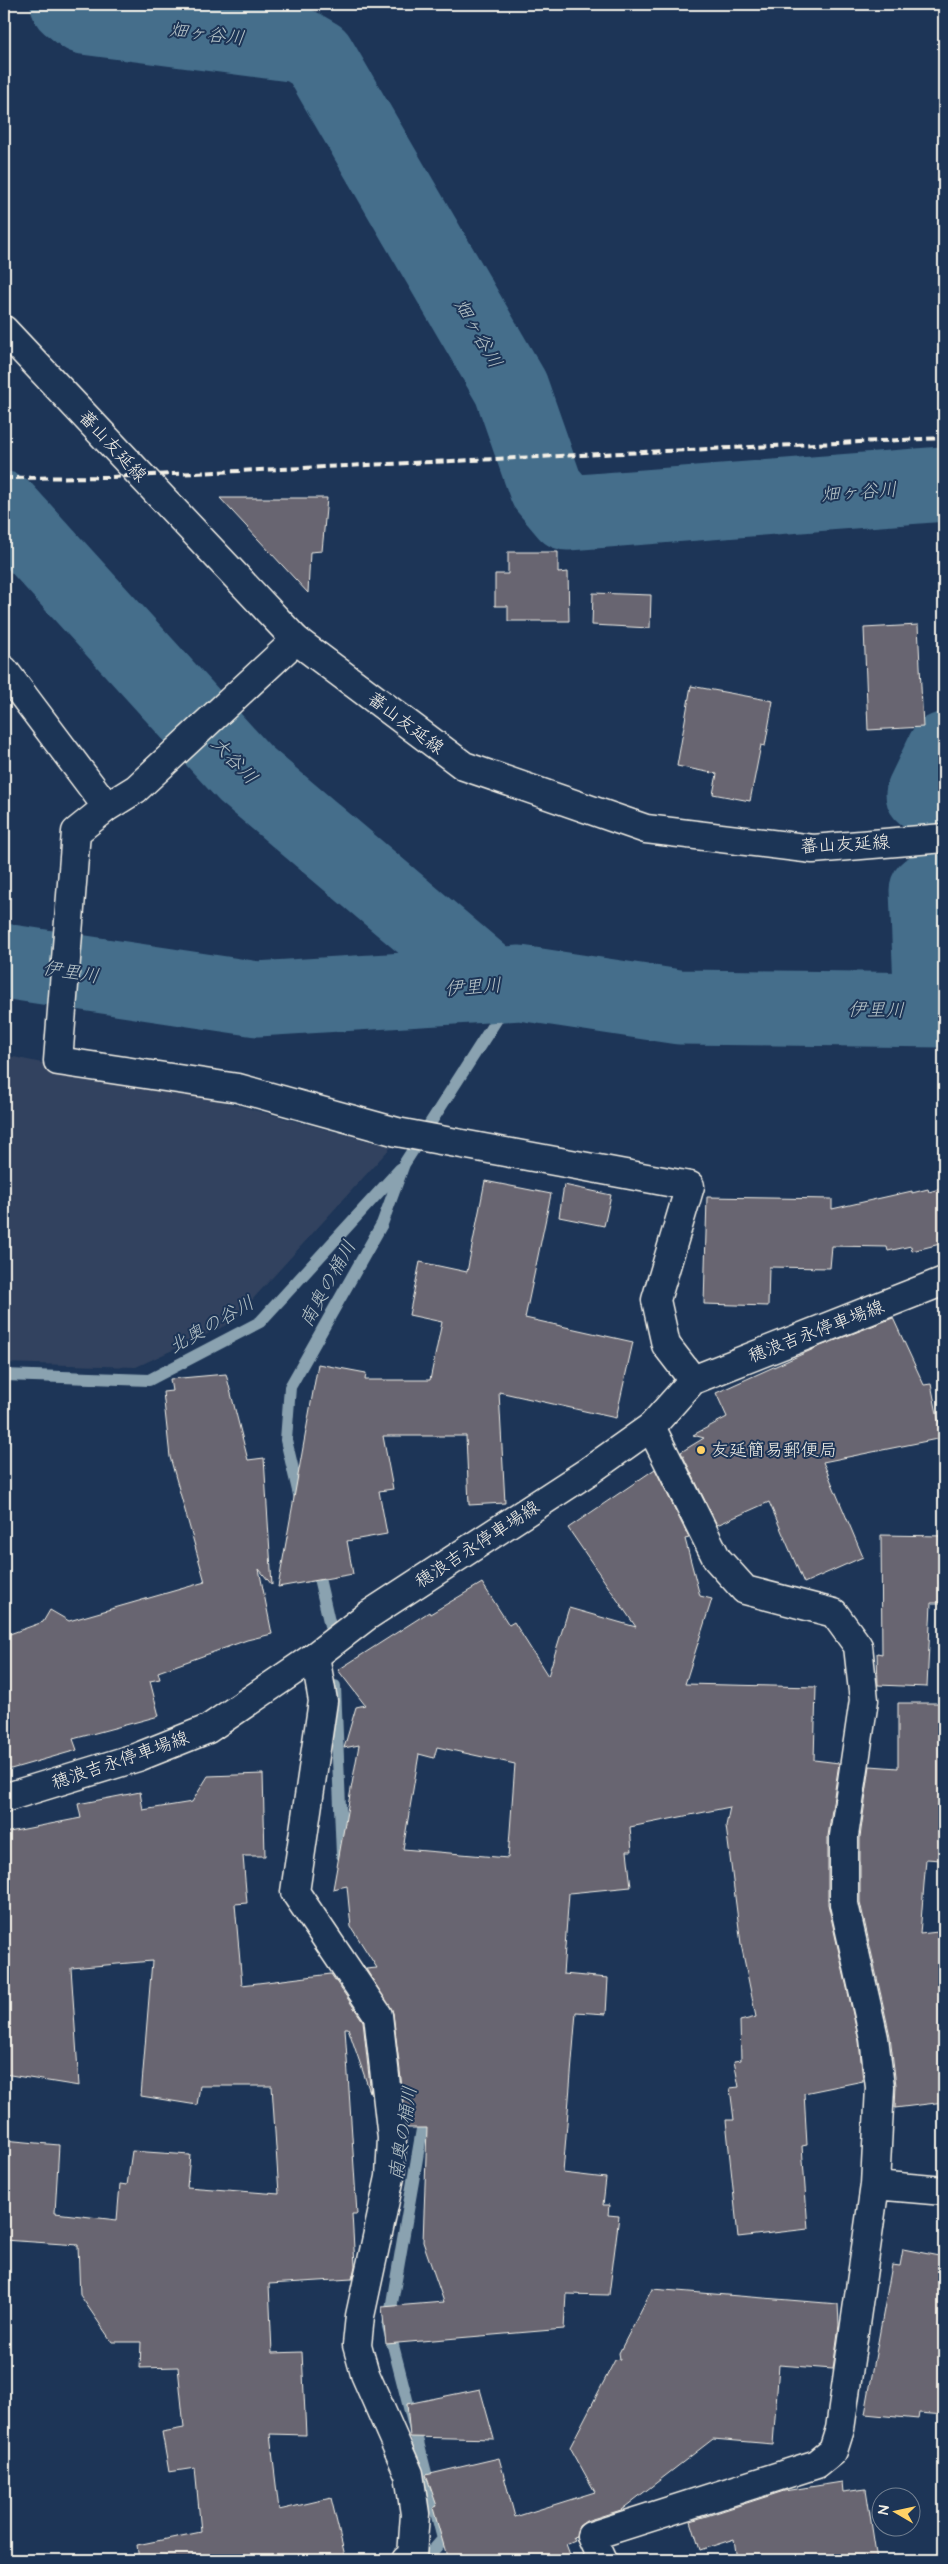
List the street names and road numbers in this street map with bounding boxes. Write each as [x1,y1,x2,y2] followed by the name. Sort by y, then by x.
[73,405,152,488] street label: 蕃山友延線
[362,686,449,760] street label: 蕃山友延線
[799,830,891,859] street label: 蕃山友延線
[744,1294,888,1369] street label: 穂浪吉永停車場線
[410,1495,544,1594] street label: 穂浪吉永停車場線
[48,1725,192,1796] street label: 穂浪吉永停車場線

